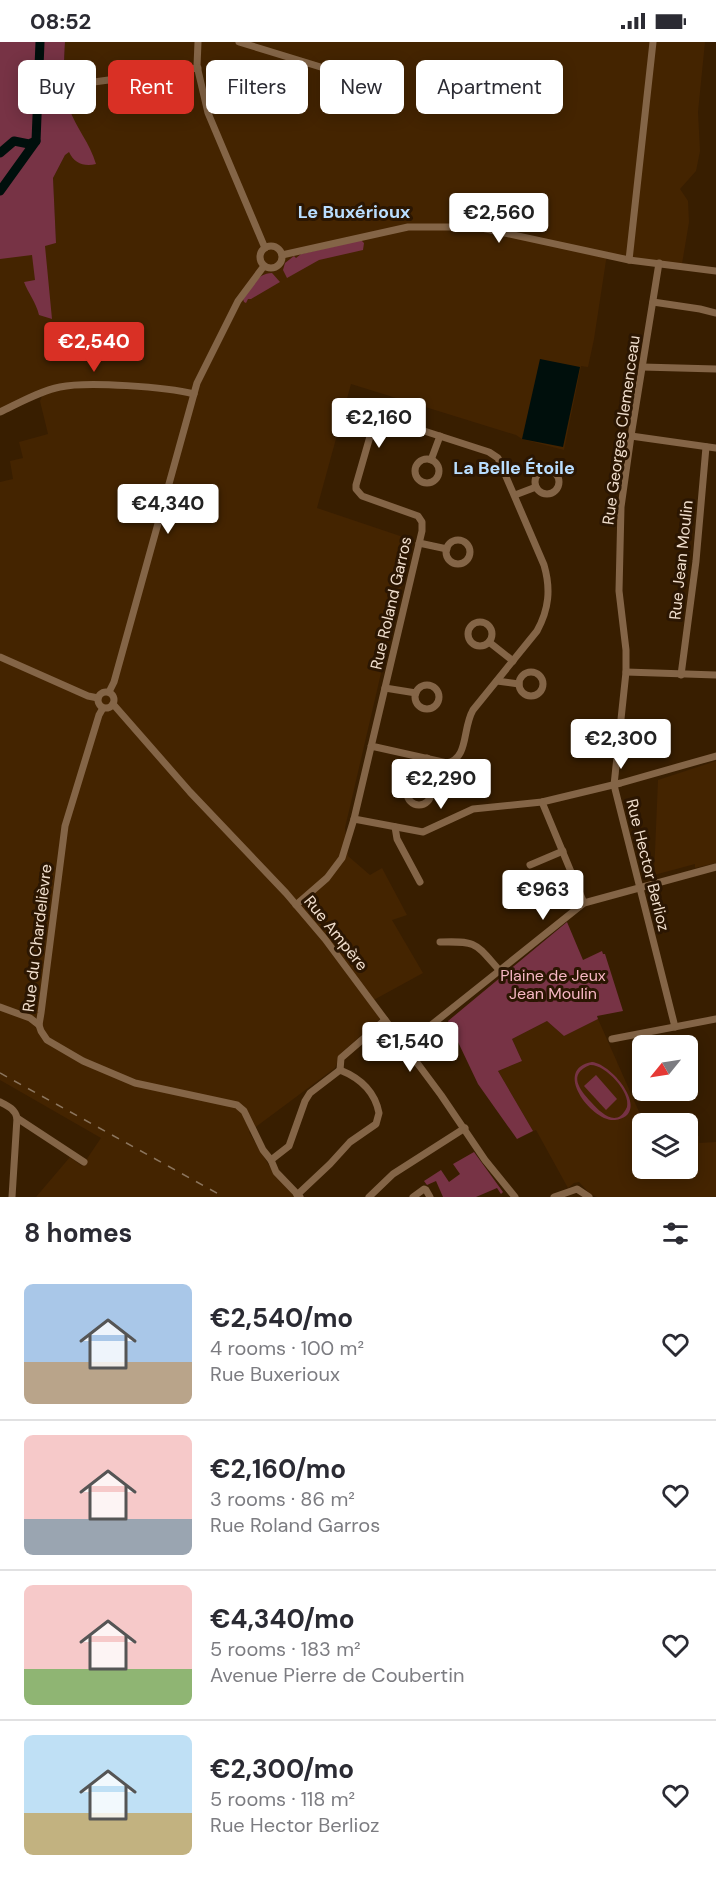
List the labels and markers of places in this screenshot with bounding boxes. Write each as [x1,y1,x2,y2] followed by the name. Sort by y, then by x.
[450,193,548,244] pin: €2,560
[45,322,143,373] pin: €2,540
[330,398,428,449] pin: €2,160
[119,484,217,535] pin: €4,340
[572,719,670,770] pin: €2,300
[392,759,490,810] pin: €2,290
[507,870,579,921] pin: €963
[361,1022,459,1073] pin: €1,540

